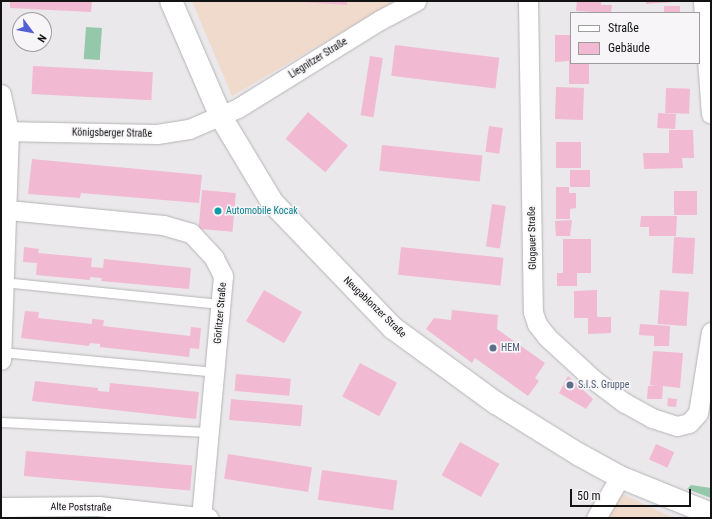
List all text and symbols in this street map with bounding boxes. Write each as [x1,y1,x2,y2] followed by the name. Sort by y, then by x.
[12,12,52,52] north arrow
[570,12,700,64] legend
[608,21,639,35] text: Straße
[34,32,49,44] text: N
[286,35,350,81] street label: Liegnitzer Straße
[608,41,650,55] text: Gebäude
[72,126,152,140] street label: Königsberger Straße
[226,205,298,217] place label: Automobile Kocak
[213,206,223,216] marker: Automobile Kocak
[525,206,539,270] street label: Glogauer Straße
[341,274,409,340] street label: Neugablonzer Straße
[211,282,229,344] street label: Görlitzer Straße
[501,342,520,354] place label: HEM
[488,343,498,353] marker: HEM
[578,379,629,391] place label: S.I.S. Gruppe
[565,380,575,390] marker: S.I.S. Gruppe
[572,481,693,507] scale bar
[577,489,601,503] text: 50 m
[50,500,112,514] street label: Alte Poststraße

